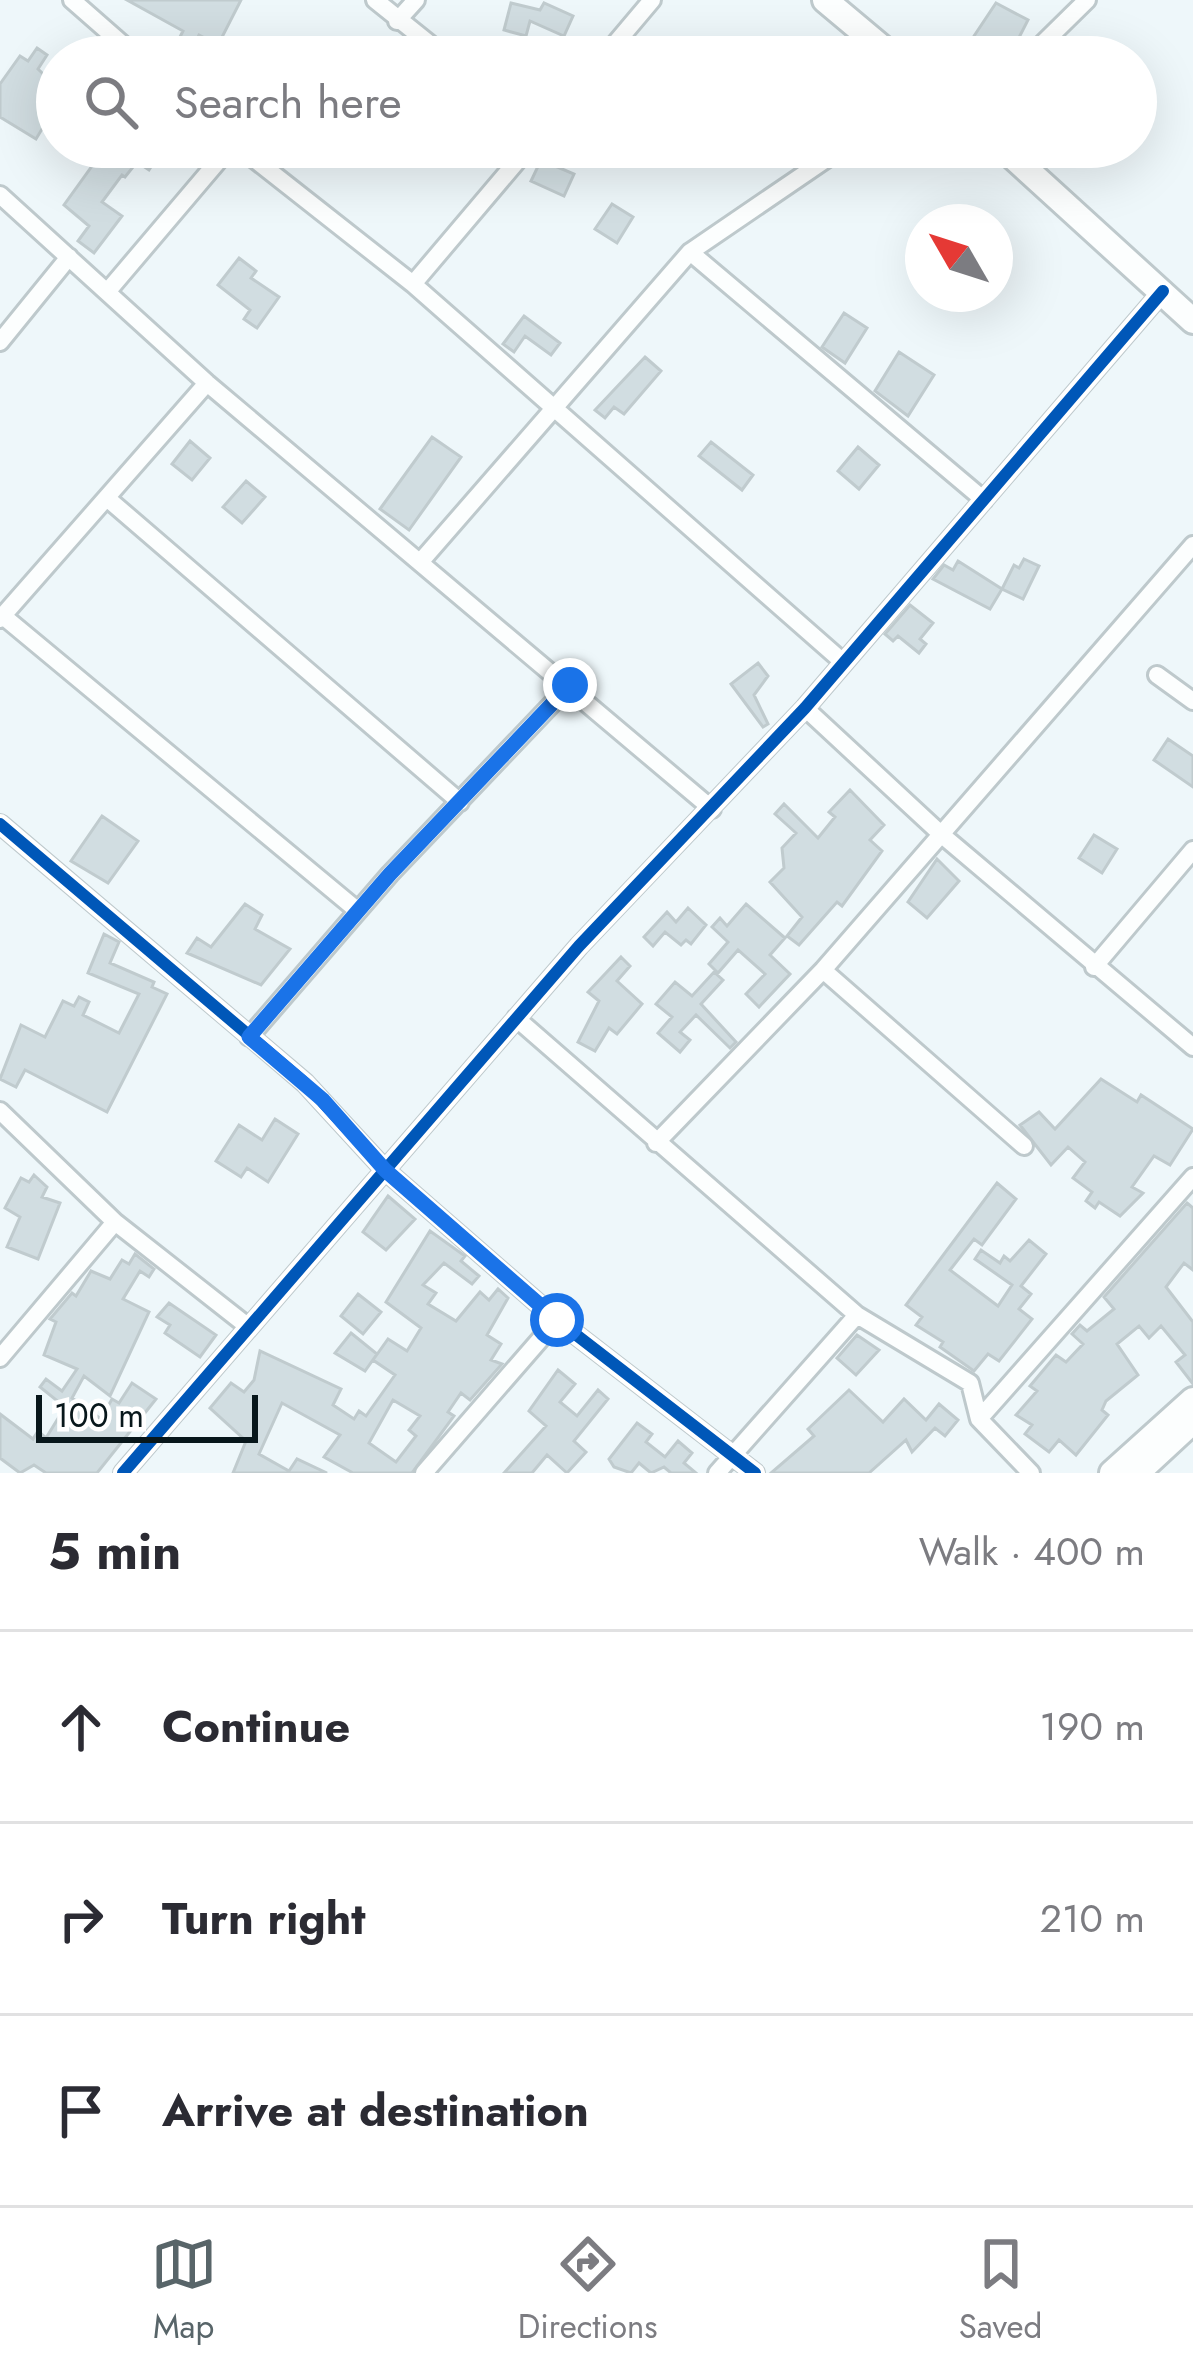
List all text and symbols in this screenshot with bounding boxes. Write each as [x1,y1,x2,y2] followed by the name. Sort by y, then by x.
[36,36,1157,168] search box
[78,69,144,135] icon: search
[174,70,402,135] text: Search here
[905,204,1013,312] north arrow
[543,658,597,712] route end
[530,1293,584,1347] route start
[36,1389,258,1442] scale bar
[54,1392,144,1439] text: 100 m
[48,1514,181,1588] text: 5 min
[919,1523,1145,1580] text: Walk · 400 m
[48,1694,114,1760] icon: ahead
[162,1694,350,1759] text: Continue
[1039,1698,1145,1755] text: 190 m
[48,1886,114,1952] icon: right
[162,1886,366,1951] text: Turn right
[1040,1890,1145,1947] text: 210 m
[48,2078,114,2144] icon: arrive
[162,2078,589,2143] text: Arrive at destination
[151,2231,217,2350] tab: Map
[518,2231,658,2350] tab: Directions
[959,2231,1042,2350] tab: Saved

